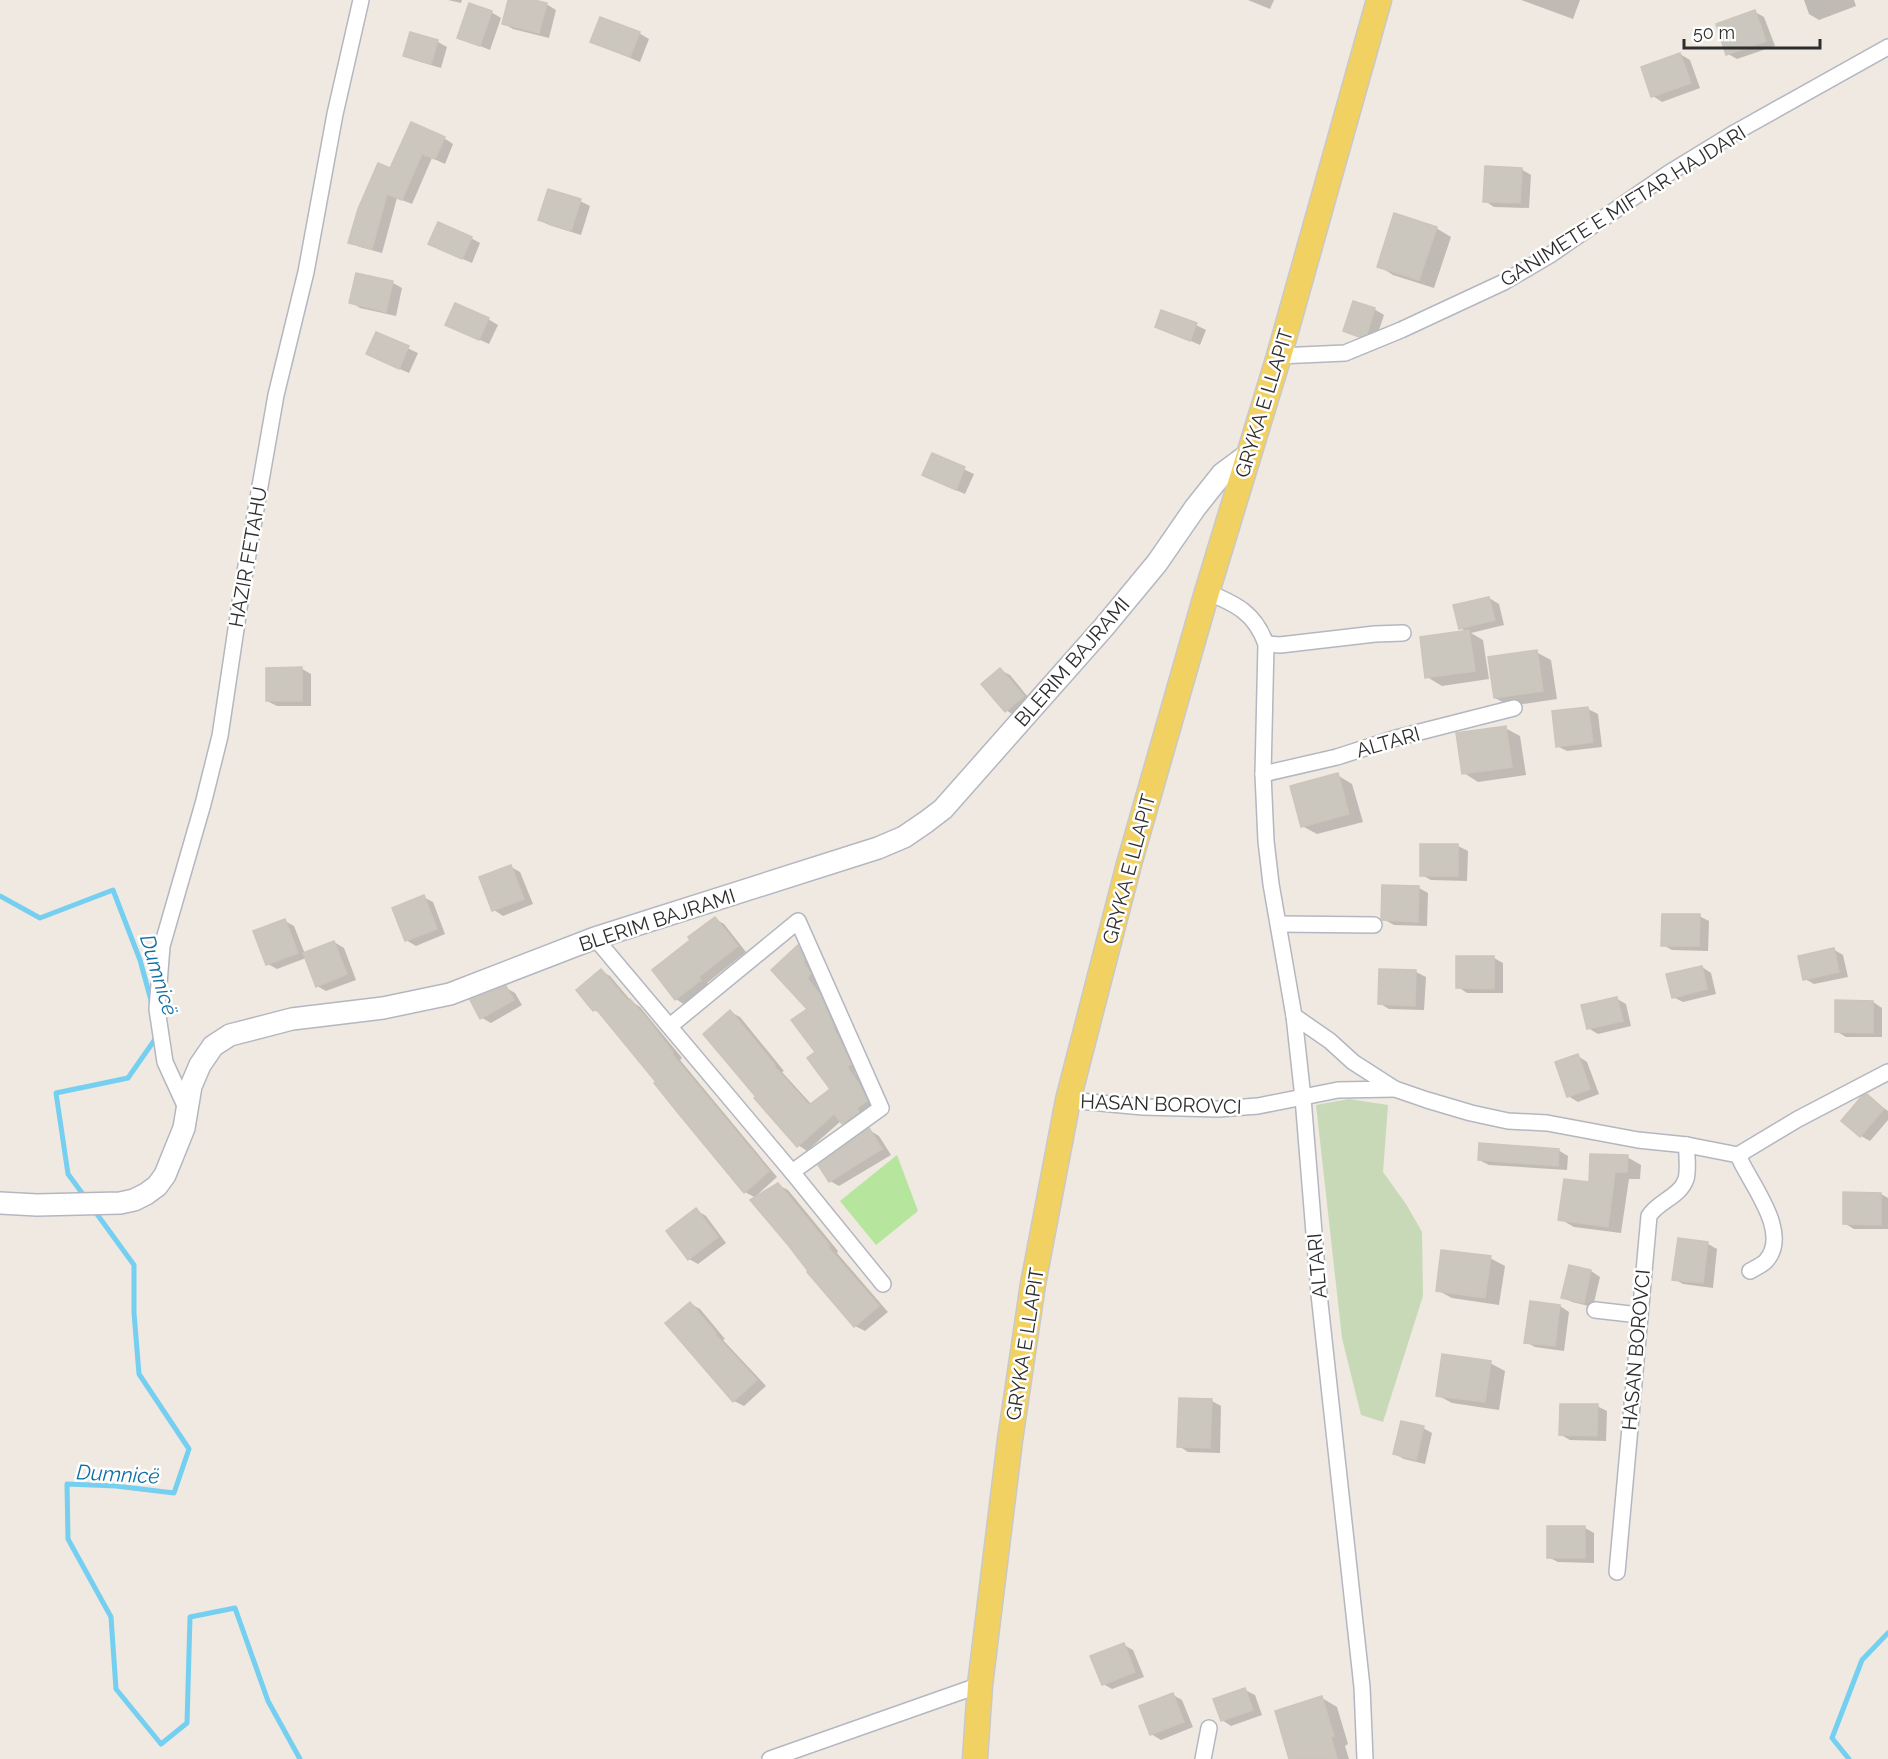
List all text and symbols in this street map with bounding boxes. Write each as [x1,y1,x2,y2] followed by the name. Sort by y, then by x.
[1684,12,1820,50] scale bar
[1693,22,1735,43] text: 50 m
[1496,120,1750,292] street label: GANIMETE E MIFTAR HAJDARI
[1230,326,1298,480] street label: GRYKA E LLAPIT
[224,485,272,629] street label: HAZIR FETAHU
[1009,593,1135,731] street label: BLERIM BAJRAMI
[1353,721,1423,763] street label: ALTARI
[1097,791,1161,947] street label: GRYKA E LLAPIT
[576,883,738,957] street label: BLERIM BAJRAMI
[135,931,183,1019] water label: Dumnicë
[1080,1089,1242,1119] street label: HASAN BOROVCI
[1302,1232,1332,1300] street label: ALTARI
[1001,1266,1049,1422] street label: GRYKA E LLAPIT
[1617,1268,1655,1432] street label: HASAN BOROVCI
[76,1459,160,1489] water label: Dumnicë

